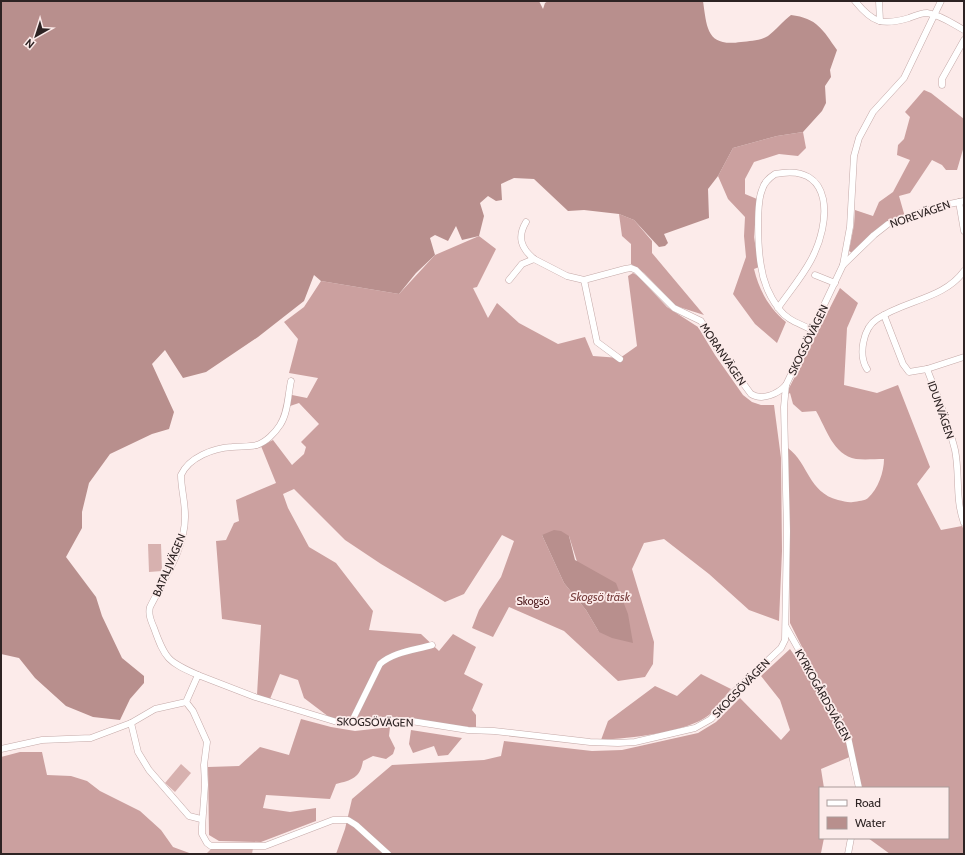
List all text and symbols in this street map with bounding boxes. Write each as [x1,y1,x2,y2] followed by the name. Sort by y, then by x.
[16,16,56,56] north arrow
[22,36,37,52] text: N
[888,197,952,231] street label: NOREVÄGEN
[785,302,831,378] street label: SKOGSÖVÄGEN
[697,320,749,388] street label: MORANVÄGEN
[925,379,957,441] street label: IDUNVÄGEN
[149,531,189,599] street label: BATALJVÄGEN
[570,589,631,604] water label: Skogsö träsk
[516,594,550,608] park label: Skogsö
[792,646,855,743] street label: KYRKOGÅRDSVÄGEN
[709,655,773,721] street label: SKOGSÖVÄGEN
[336,714,414,730] street label: SKOGSÖVÄGEN
[819,787,949,839] legend
[855,795,881,810] text: Road
[855,815,886,830] text: Water

